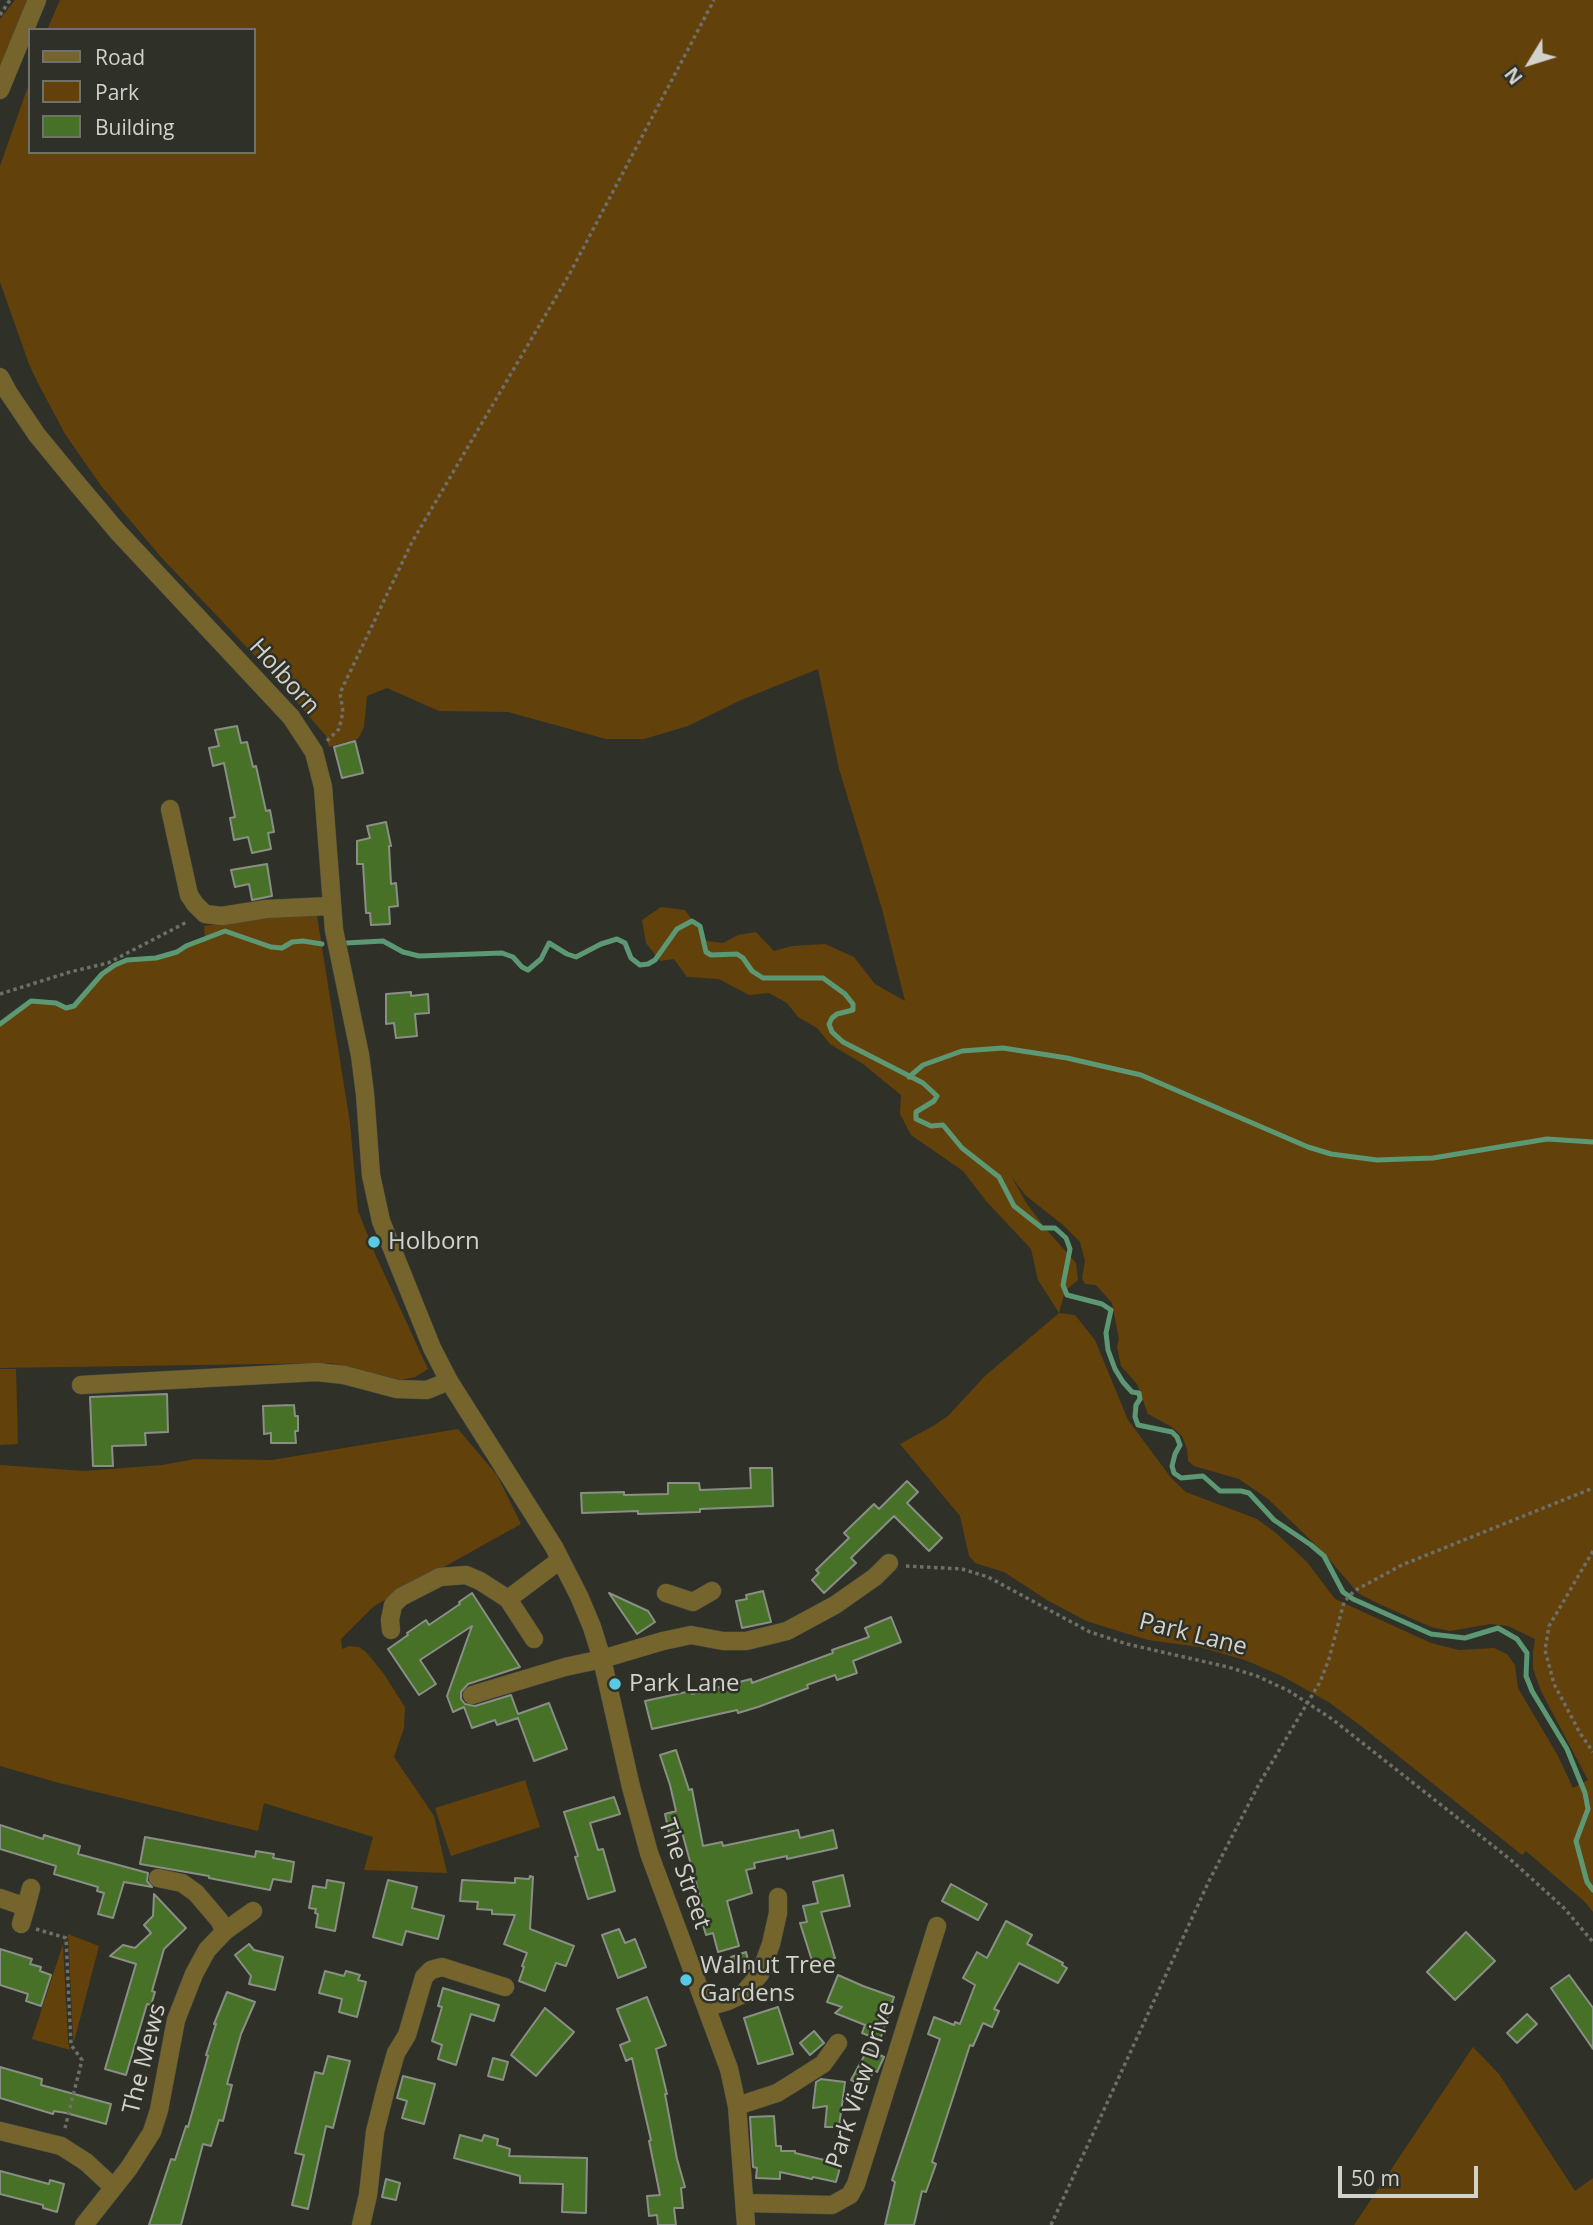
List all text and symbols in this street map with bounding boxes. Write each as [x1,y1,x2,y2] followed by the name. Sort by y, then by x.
[28,28,256,154] legend
[1495,28,1565,98] north arrow
[95,43,145,71] text: Road
[1498,62,1528,90] text: N
[95,78,139,106] text: Park
[95,113,174,141] text: Building
[243,633,325,721] street label: Holborn
[388,1228,480,1256] place label: Holborn
[366,1234,382,1250] marker: Holborn
[1136,1608,1250,1662] street label: Park Lane
[629,1670,739,1698] place label: Park Lane
[607,1676,623,1692] marker: Park Lane
[652,1815,716,1933] street label: The Street
[700,1952,836,2008] place label: Walnut Tree Gardens
[678,1972,694,1988] marker: Walnut Tree Gardens
[820,1998,902,2172] street label: Park View Drive
[117,2001,173,2117] street label: The Mews
[1341,2152,1481,2196] scale bar
[1351,2164,1400,2192] text: 50 m

